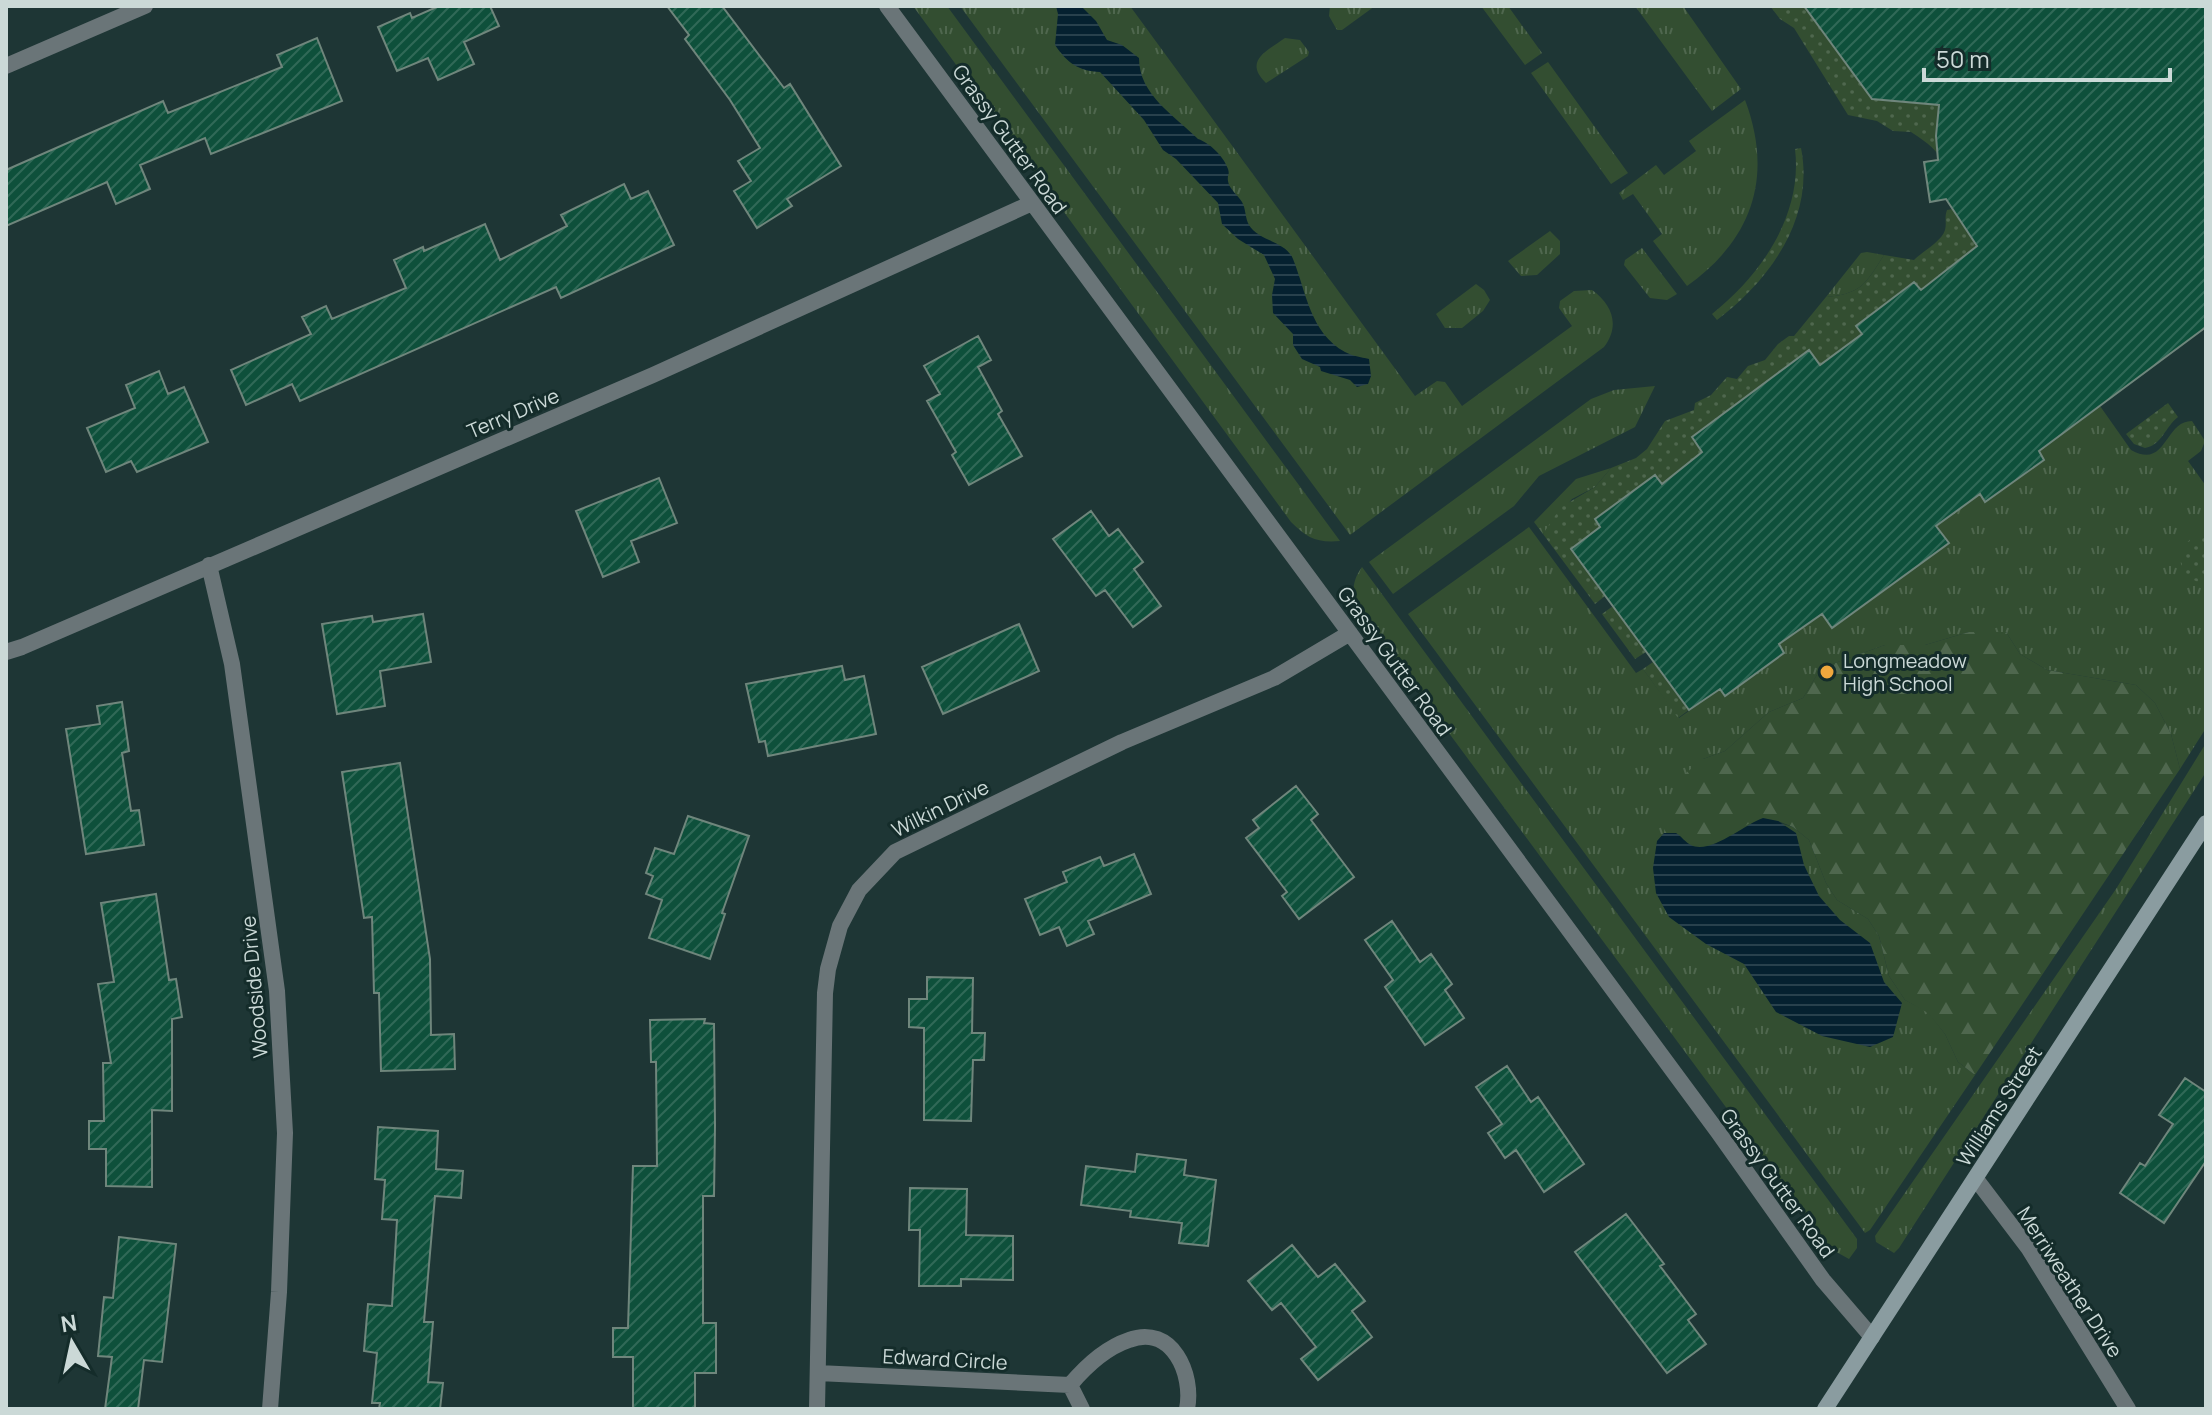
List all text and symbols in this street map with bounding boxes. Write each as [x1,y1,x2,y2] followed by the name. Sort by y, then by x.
[1924,32,2170,82] scale bar
[1936,42,1990,75] text: 50 m
[947,59,1073,219] street label: Grassy Gutter Road
[463,382,563,444] street label: Terry Drive
[1332,581,1458,741] street label: Grassy Gutter Road
[1843,647,1967,697] place label: Longmeadow High School
[1818,663,1836,681] marker: Longmeadow High School
[887,773,993,843] street label: Wilkin Drive
[234,915,274,1059] street label: Woodside Drive
[1950,1041,2048,1171] street label: Williams Street
[1715,1103,1841,1263] street label: Grassy Gutter Road
[2011,1201,2129,1363] street label: Merriweather Drive
[32,1303,112,1383] north arrow
[59,1307,79,1339] text: N
[882,1342,1008,1376] street label: Edward Circle

